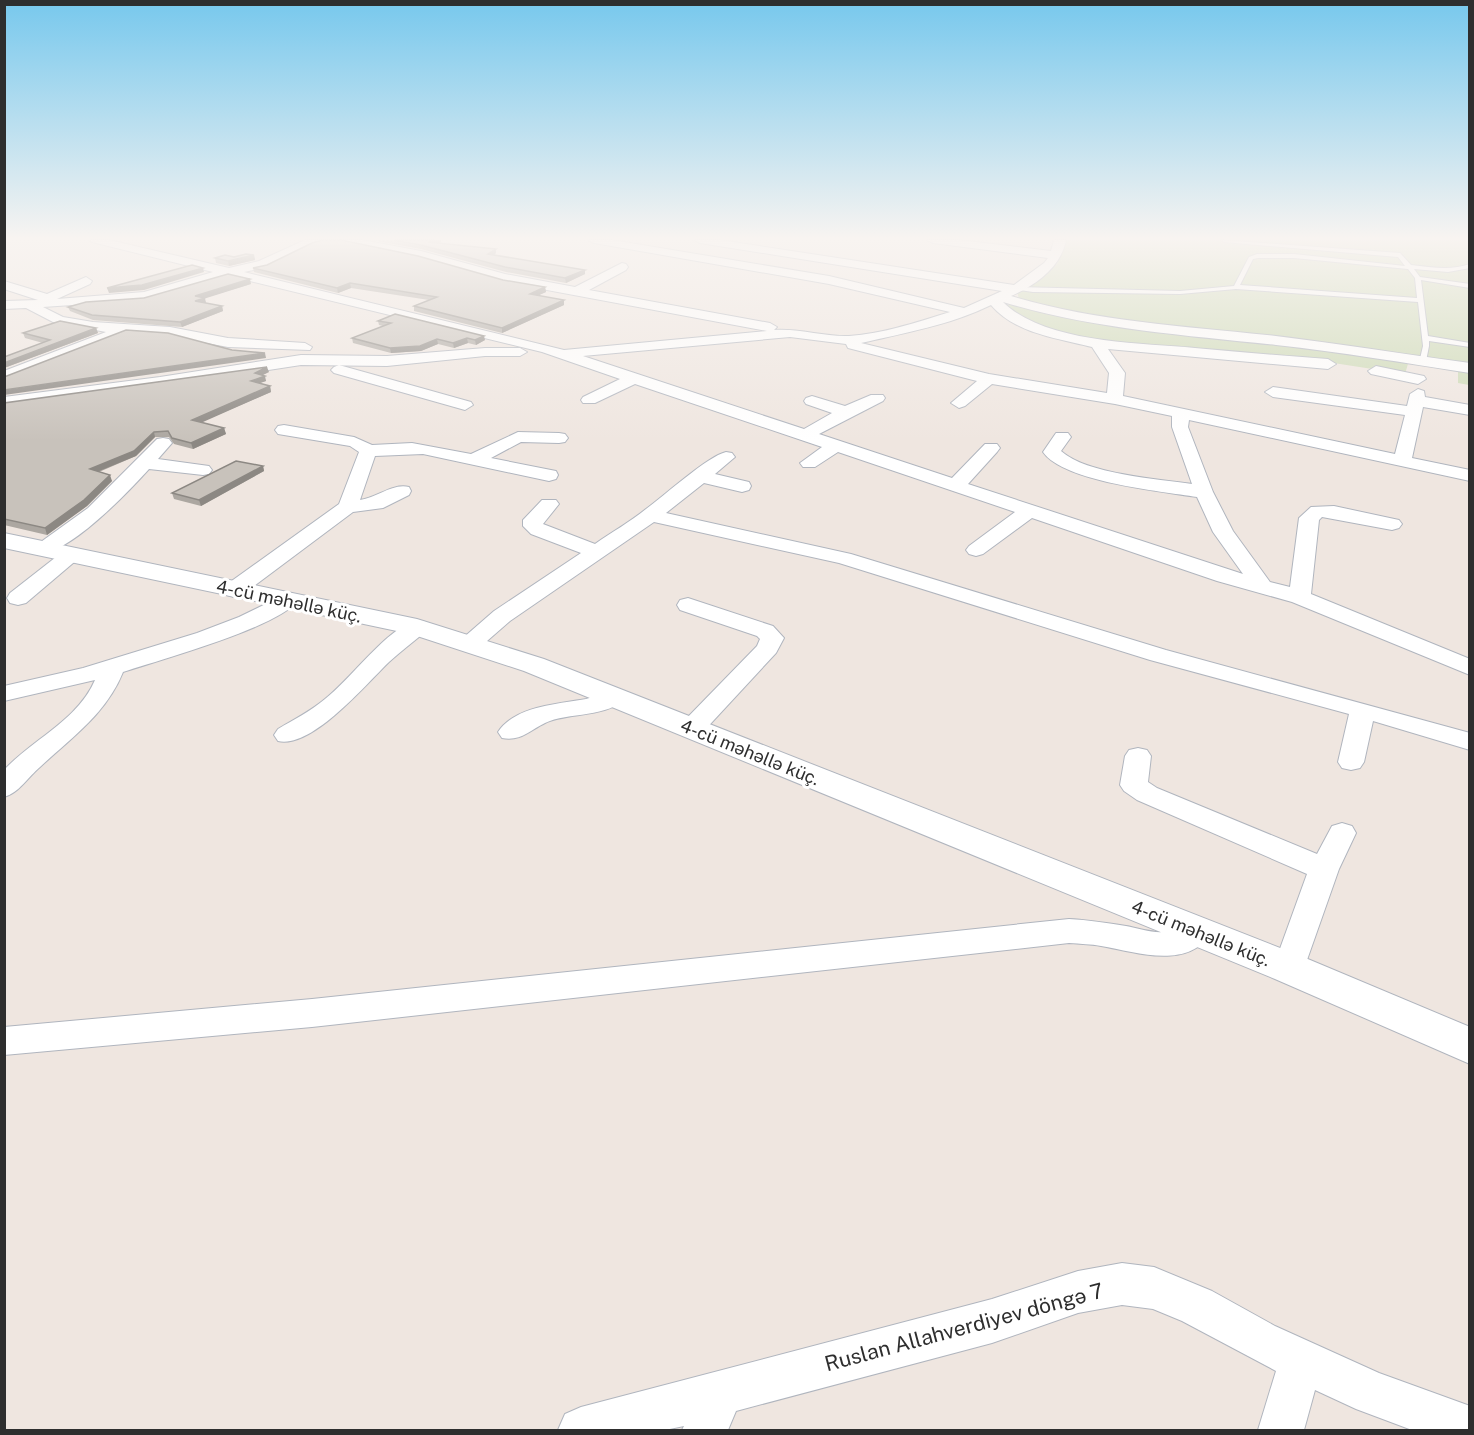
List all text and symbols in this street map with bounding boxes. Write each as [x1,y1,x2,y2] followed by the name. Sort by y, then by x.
[214,575,364,627] street label: 4-cü məhəllə küç.
[677,715,823,789] street label: 4-cü məhəllə küç.
[1128,896,1274,970] street label: 4-cü məhəllə küç.
[822,1278,1106,1376] street label: Ruslan Allahverdiyev döngə 7

